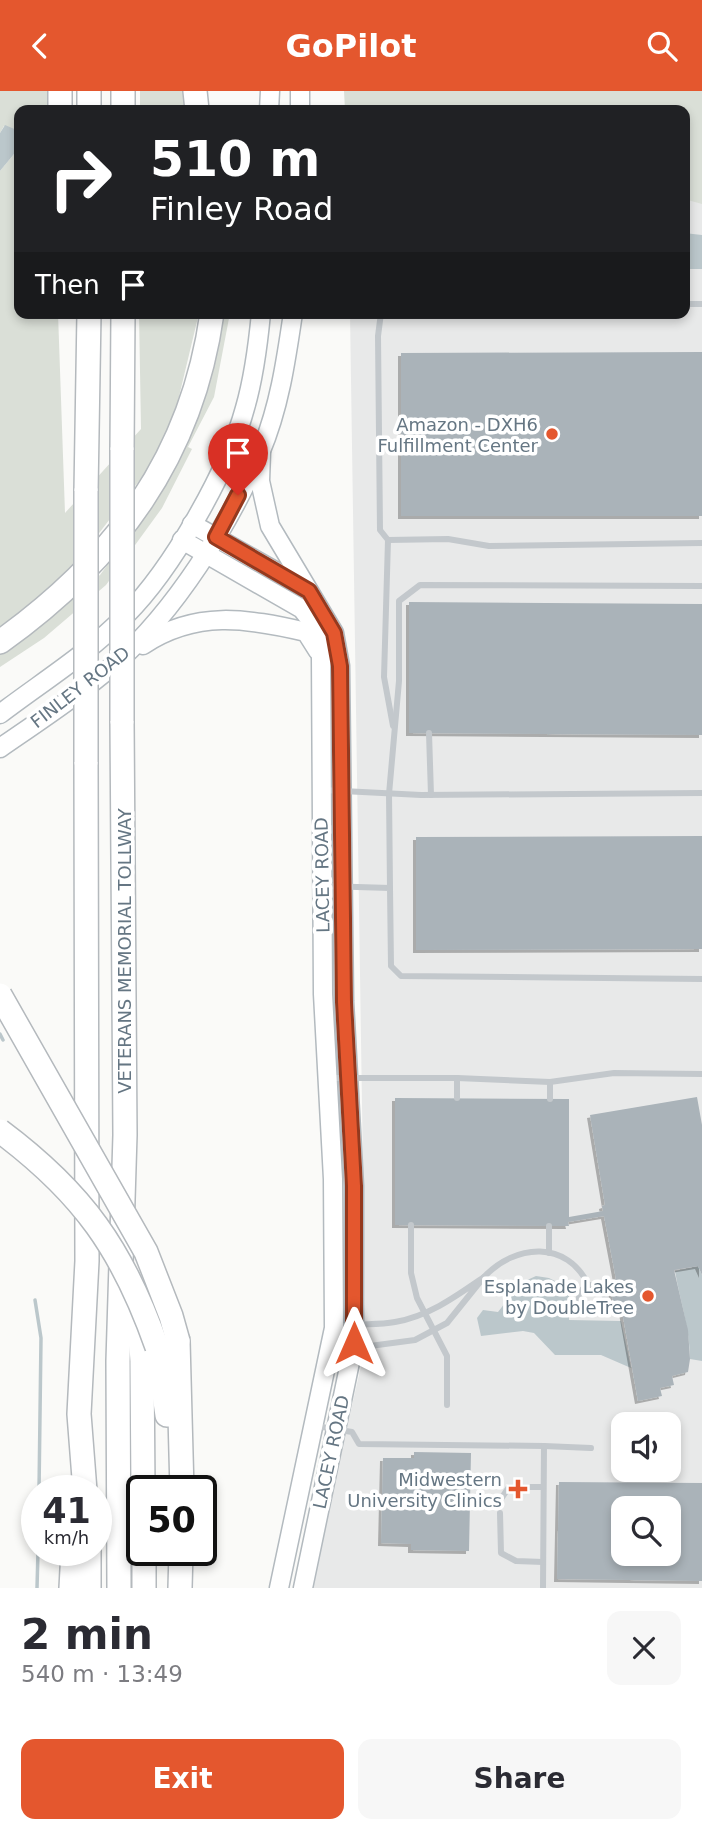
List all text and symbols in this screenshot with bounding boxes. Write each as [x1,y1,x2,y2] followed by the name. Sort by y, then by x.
[21,27,59,65] icon: back
[286,27,416,65] text: GoPilot
[643,27,681,65] icon: search
[150,131,320,188] text: 510 m
[35,133,126,224] icon: right
[150,190,333,228] text: Finley Road
[114,266,152,304] icon: arrive
[35,270,100,300] text: Then
[378,414,539,456] place label: Amazon - DXH6 Fulfillment Center
[208,423,268,495] pin
[544,426,560,442] marker: Amazon - DXH6 Fulfillment Center
[219,434,257,472] icon: arrive
[26,642,134,732] street label: FINLEY ROAD
[114,807,135,1094] street label: VETERANS MEMORIAL TOLLWAY
[310,817,334,933] street label: LACEY ROAD
[484,1276,634,1318] place label: Esplanade Lakes by DoubleTree
[640,1288,656,1304] marker: Esplanade Lakes by DoubleTree
[317,1306,391,1380] position arrow
[309,1393,353,1511] street label: LACEY ROAD
[611,1412,681,1566] map controls
[611,1412,681,1482] button: sound
[347,1469,502,1511] place label: Midwestern University Clinics
[126,1475,217,1566] speed limit sign: 50
[508,1479,528,1499] marker: Midwestern University Clinics
[42,1491,91,1531] text: 41
[611,1496,681,1566] button: search
[44,1527,89,1548] text: km/h
[21,1610,153,1659] text: 2 min
[607,1611,681,1685] button: close
[21,1661,183,1687] text: 540 m · 13:49
[21,1739,344,1819] button: Exit
[358,1739,681,1819] button: Share

